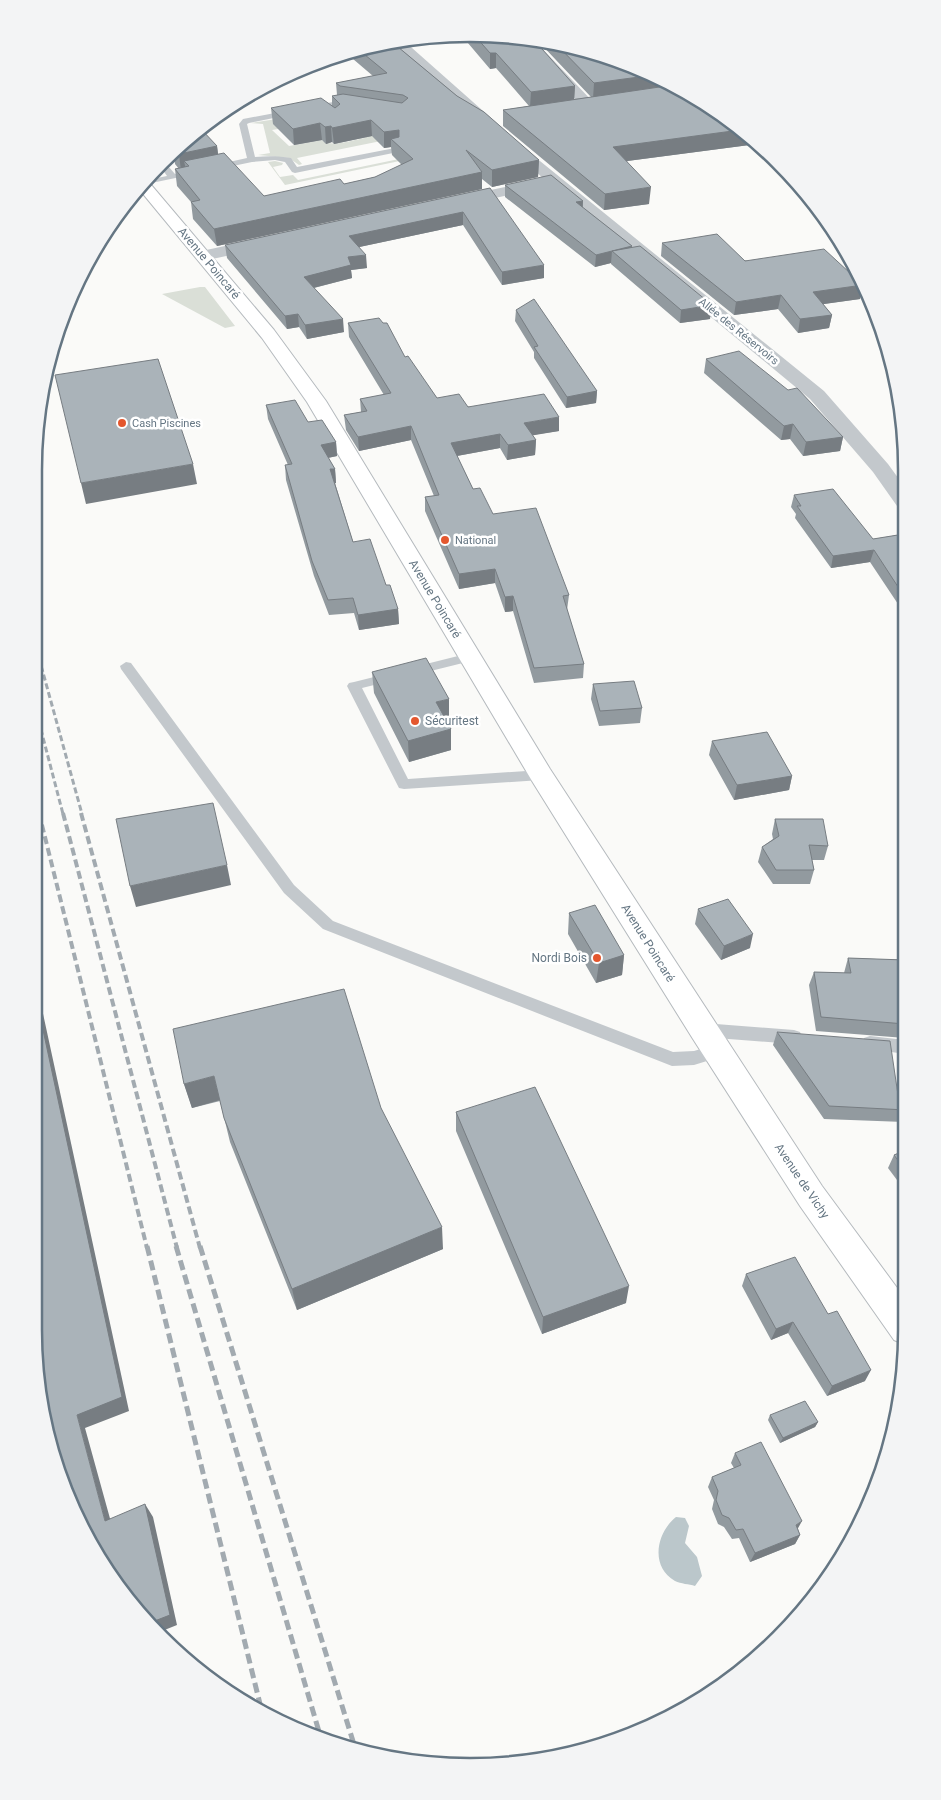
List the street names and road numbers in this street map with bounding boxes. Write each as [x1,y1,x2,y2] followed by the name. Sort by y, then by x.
[175,224,243,302] street label: Avenue Poincaré
[696,295,781,368] street label: Allée des Réservoirs
[406,557,464,641] street label: Avenue Poincaré
[618,901,678,985] street label: Avenue Poincaré
[772,1141,832,1221] street label: Avenue de Vichy

